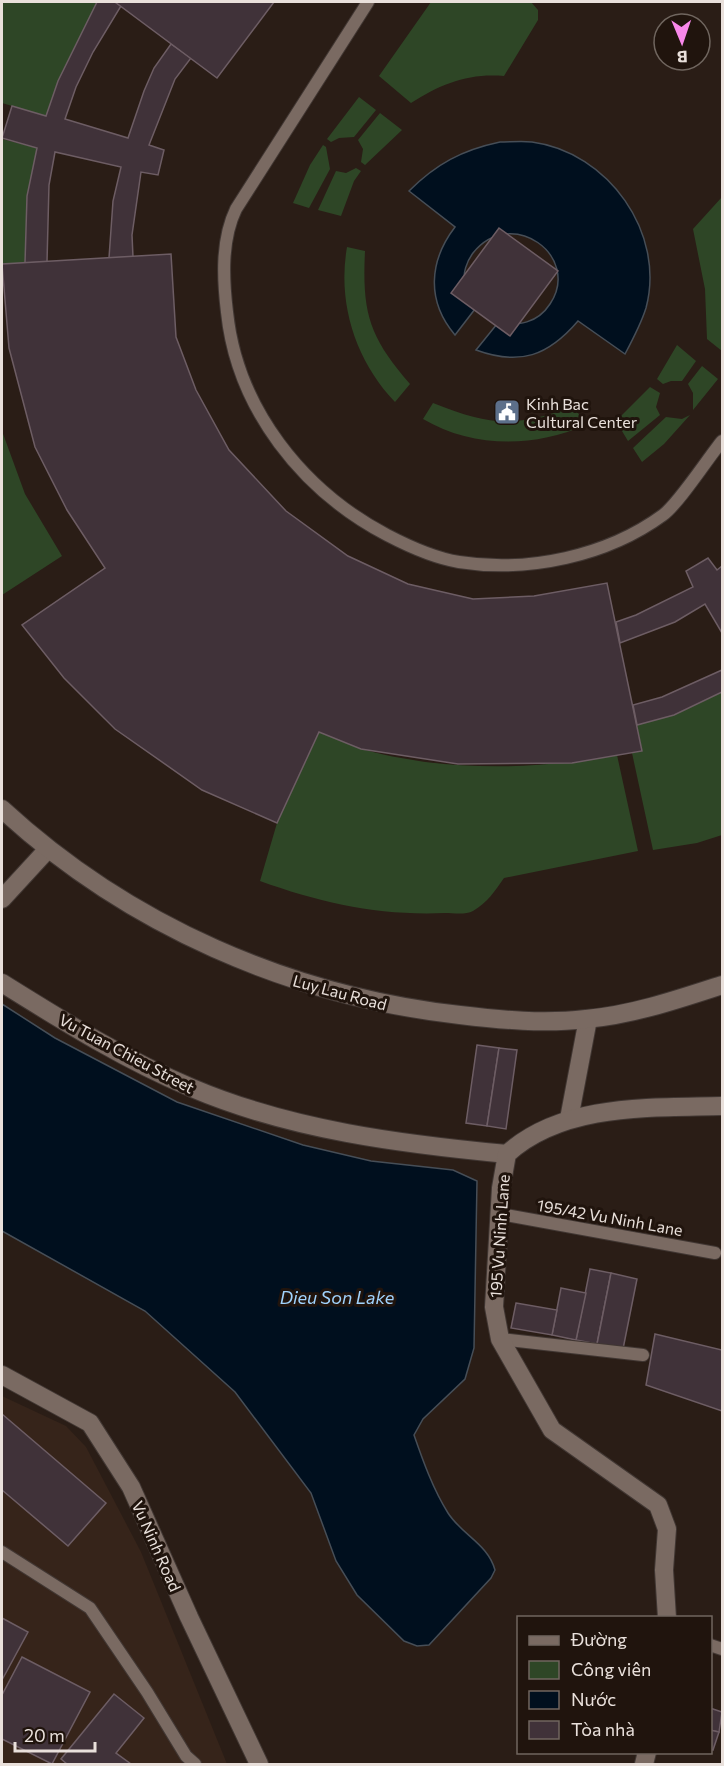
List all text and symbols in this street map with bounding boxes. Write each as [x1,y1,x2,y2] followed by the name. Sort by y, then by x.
[652,12,712,72] north arrow
[677,48,688,67] text: B
[526,394,638,431] place label: Kinh Bac Cultural Center
[492,397,522,427] public building icon: Kinh Bac Cultural Center
[291,970,389,1014] street label: Luy Lau Road
[56,1009,198,1097] street label: Vu Tuan Chieu Street
[485,1174,513,1298] street label: 195 Vu Ninh Lane
[536,1195,684,1239] street label: 195/42 Vu Ninh Lane
[280,1286,395,1308] water label: Dieu Son Lake
[129,1498,185,1594] street label: Vu Ninh Road
[517,1616,712,1754] legend
[570,1628,627,1650] text: Đường
[571,1658,651,1680] text: Công viên
[571,1688,616,1710] text: Nước
[15,1715,94,1753] scale bar
[571,1718,635,1740] text: Tòa nhà
[24,1724,65,1746] text: 20 m

